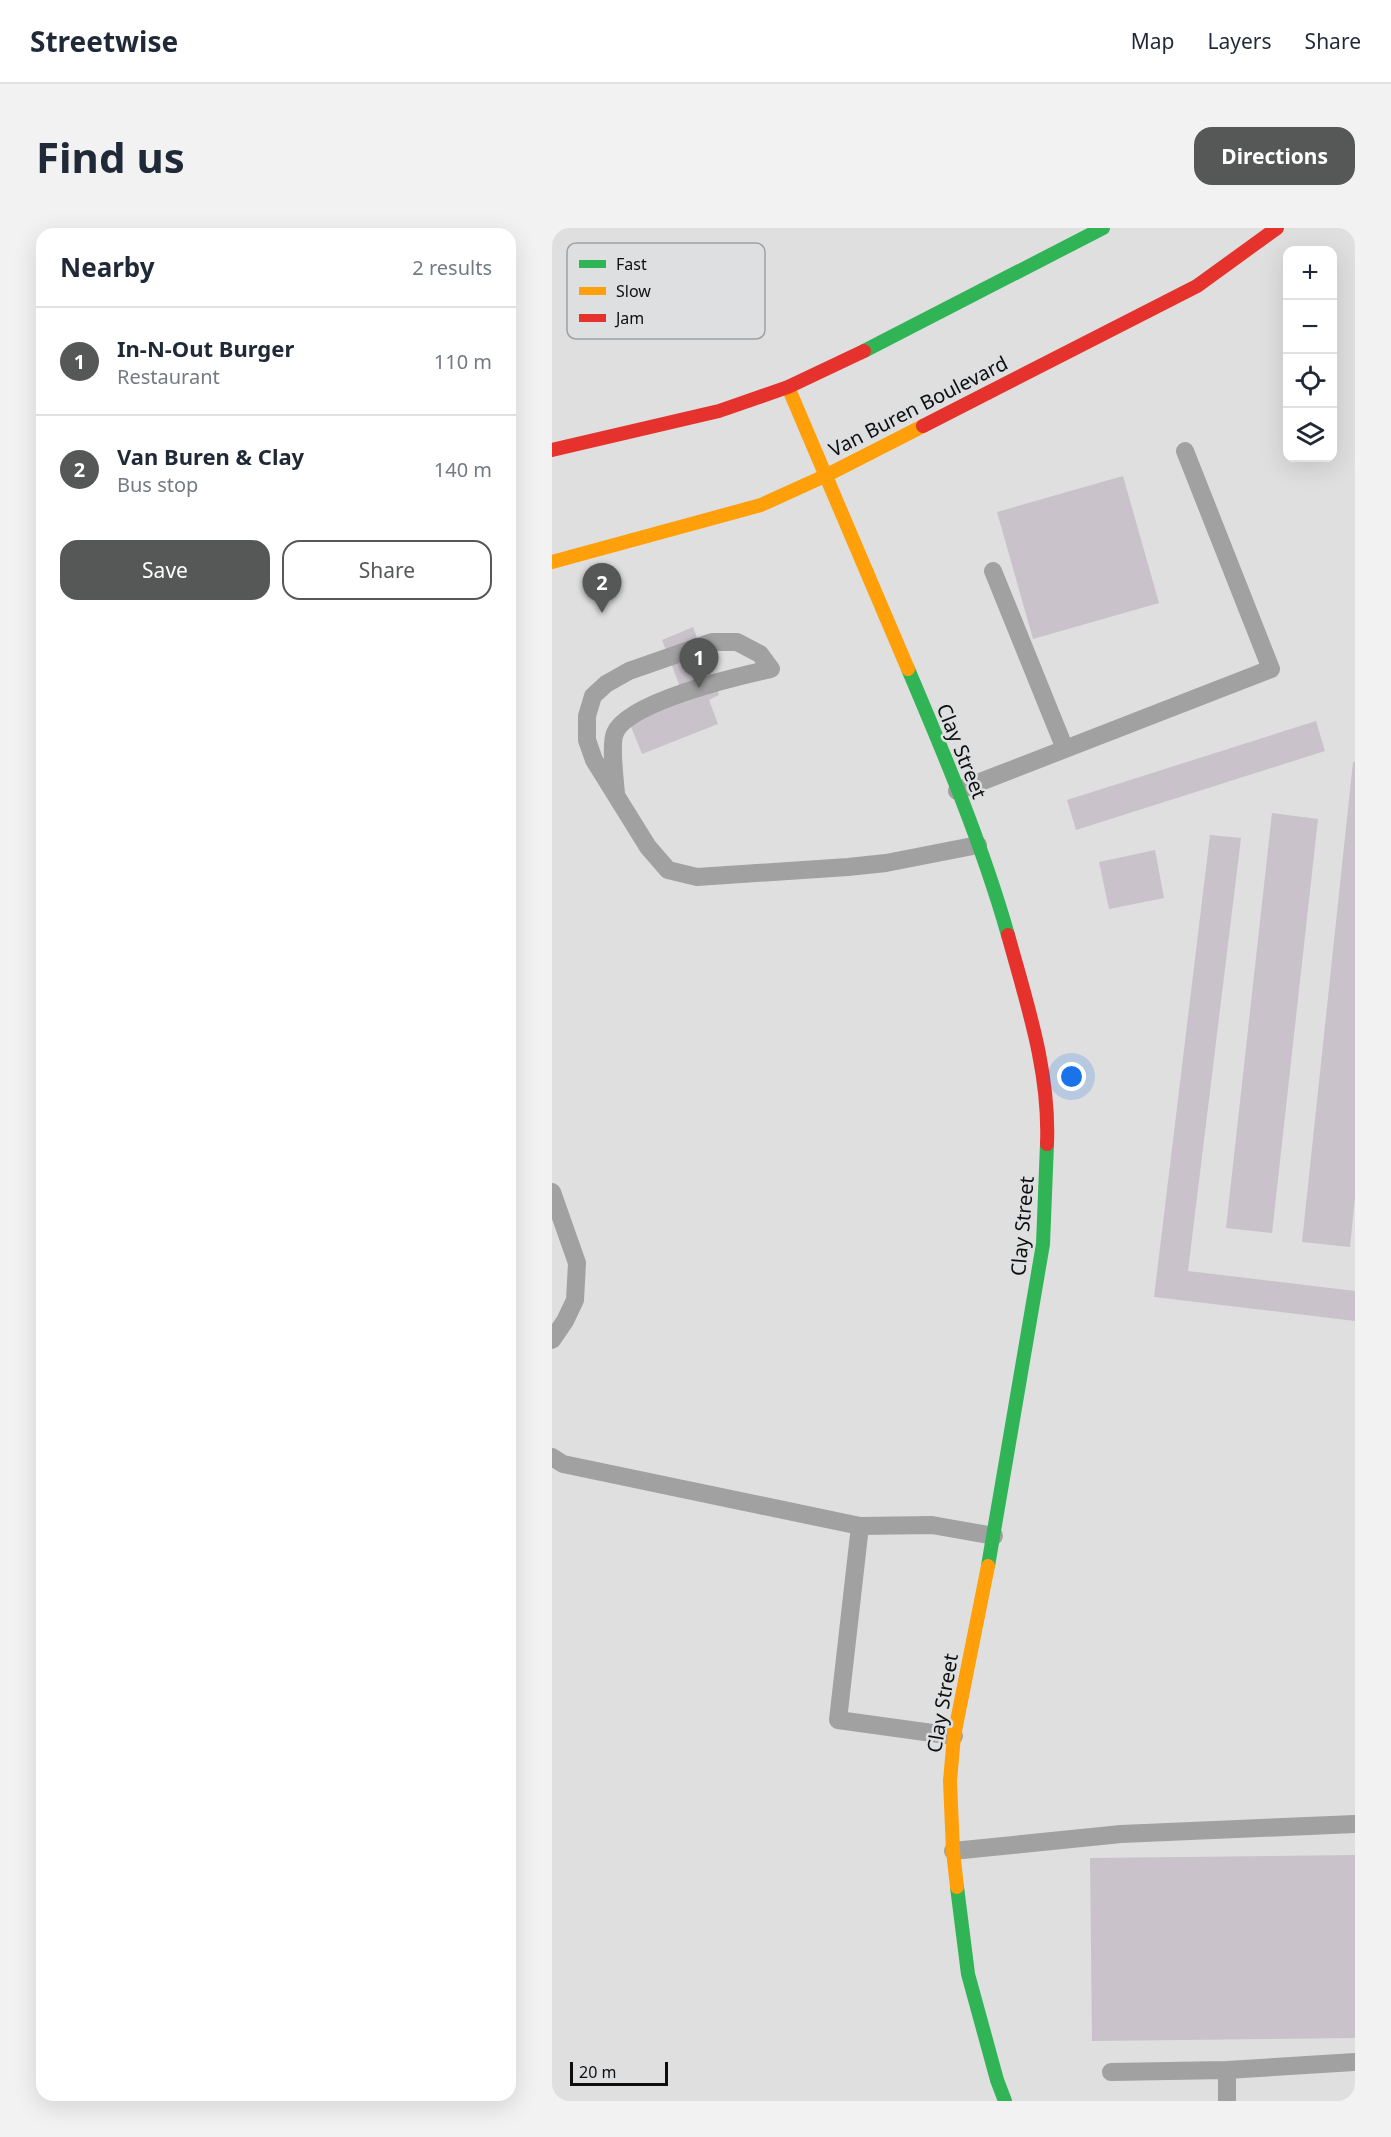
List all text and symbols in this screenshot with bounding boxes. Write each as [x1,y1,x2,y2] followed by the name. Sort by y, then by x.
[30,22,178,60] text: Streetwise
[1131,27,1175,55] text: Map
[1208,27,1272,55] text: Layers
[1305,27,1361,55] text: Share
[1194,127,1355,185] button: Directions
[36,128,185,185] text: Find us
[567,243,765,339] legend
[1283,246,1337,462] map controls
[1283,246,1337,300] button: +
[60,249,155,285] text: Nearby
[616,253,647,275] text: Fast
[412,254,492,281] text: 2 results
[616,280,651,302] text: Slow
[1283,300,1337,354] button: −
[614,307,644,329] text: Jam
[117,333,294,363] text: In-N-Out Burger
[74,348,85,375] text: 1
[434,348,492,375] text: 110 m
[824,349,1012,463] street label: Van Buren Boulevard
[1283,354,1337,408] button: locate
[117,363,220,390] text: Restaurant
[1283,408,1337,462] button: layers
[117,441,304,471] text: Van Buren & Clay
[74,456,85,483] text: 2
[434,456,492,483] text: 140 m
[117,471,198,498] text: Bus stop
[60,540,270,600] button: Save
[282,540,492,600] button: Share
[583,564,622,613] pin: 2
[680,638,718,688] pin: 1
[931,699,993,803] street label: Clay Street
[1057,1062,1086,1091] your location
[1004,1175,1040,1277] street label: Clay Street
[920,1651,964,1755] street label: Clay Street
[570,2059,668,2086] scale bar
[579,2061,616,2083] text: 20 m

